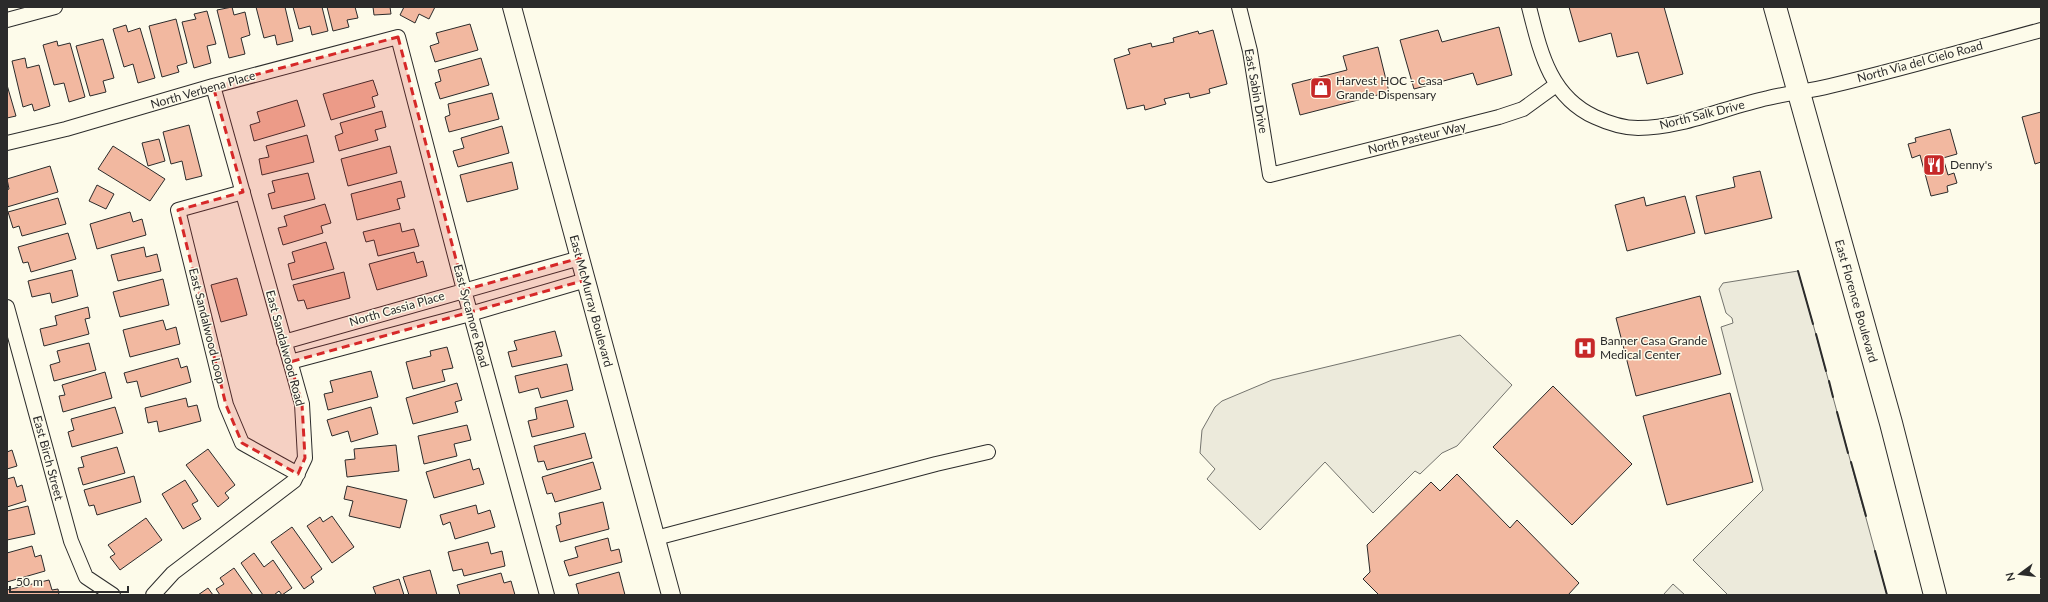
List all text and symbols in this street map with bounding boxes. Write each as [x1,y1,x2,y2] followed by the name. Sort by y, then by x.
[1855,38,1984,85] street label: North Via del Cielo Road
[1242,47,1271,134] street label: East Sabin Drive
[149,67,257,112] street label: North Verbena Place
[1336,73,1443,102] place label: Harvest HOC - Casa Grande Dispensary
[1308,75,1334,101] shop icon: Harvest HOC - Casa Grande Dispensary
[1658,97,1746,132] street label: North Salk Drive
[1366,118,1468,157] street label: North Pasteur Way
[1921,152,1947,178] restaurant icon: Denny's
[1950,157,1992,172] place label: Denny's
[567,233,616,369] street label: East McMurray Boulevard
[1832,238,1881,364] street label: East Florence Boulevard
[451,263,492,369] street label: East Sycamore Road
[186,266,229,386] street label: East Sandalwood Loop
[263,288,308,407] street label: East Sandalwood Road
[347,288,446,329] street label: North Cassia Place
[1600,333,1707,362] place label: Banner Casa Grande Medical Center
[1572,335,1598,361] hospital icon: Banner Casa Grande Medical Center
[30,414,67,503] street label: East Birch Street
[2000,554,2040,594] north arrow
[10,568,128,594] scale bar
[2002,571,2017,582] text: N
[16,574,43,589] text: 50 m

